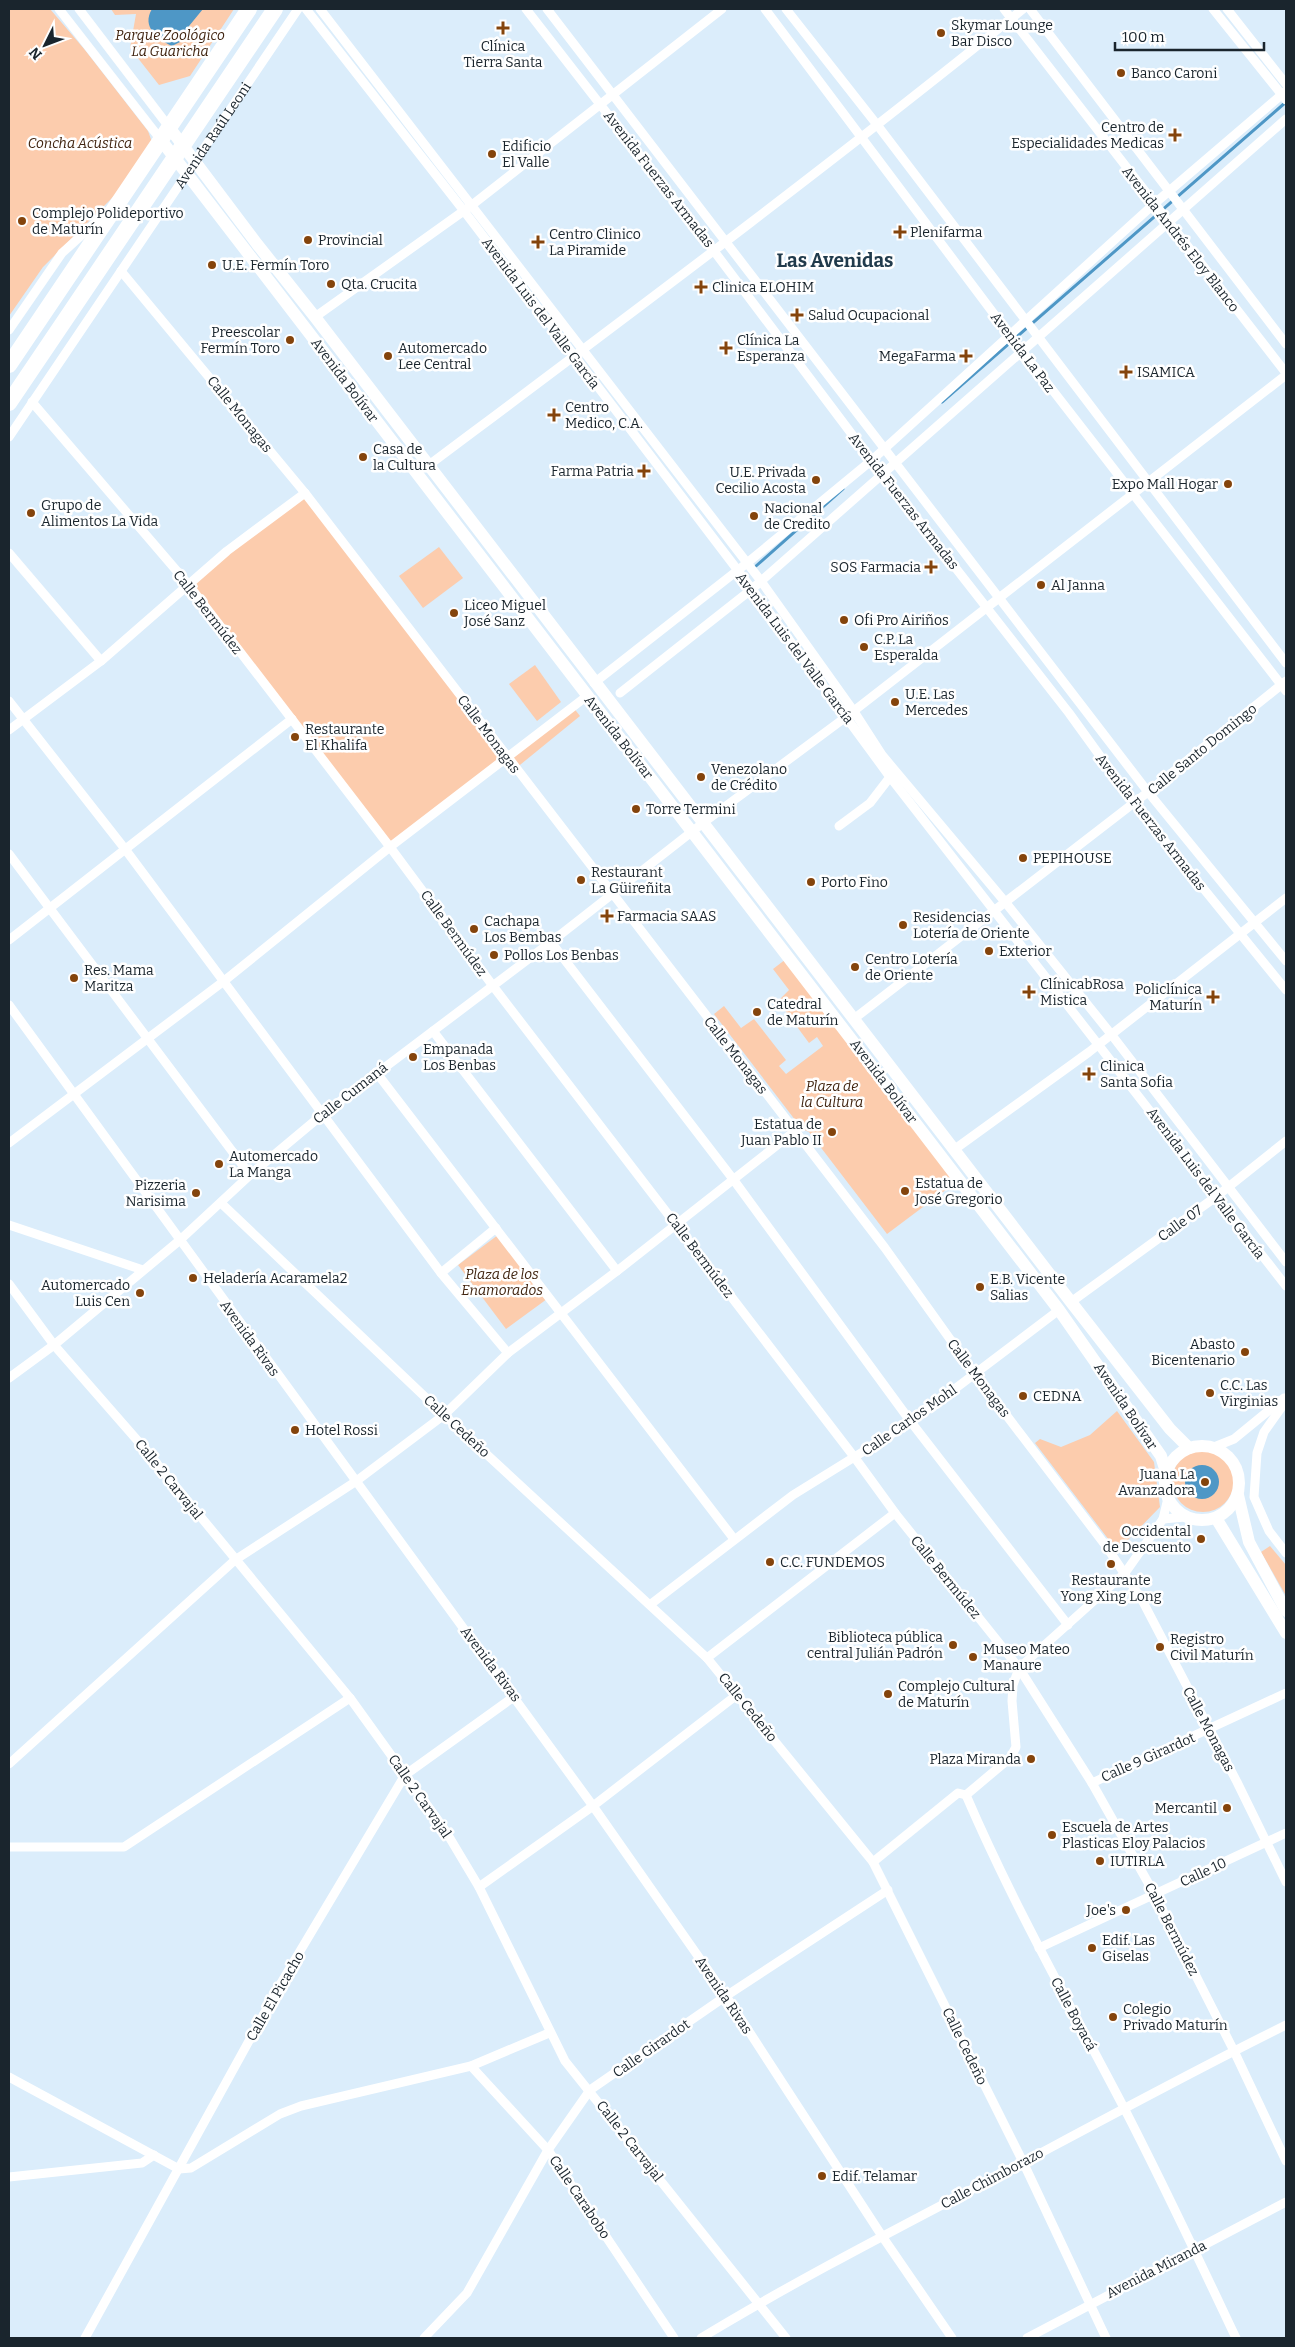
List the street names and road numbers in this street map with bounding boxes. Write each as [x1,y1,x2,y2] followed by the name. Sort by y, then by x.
[171,79,255,192] street label: Avenida Raúl Leoni
[600,108,717,251] street label: Avenida Fuerzas Armadas
[1118,163,1243,316] street label: Avenida Andrés Eloy Blanco
[478,234,603,393] street label: Avenida Luis del Valle García
[987,309,1058,396] street label: Avenida La Paz
[307,335,382,426] street label: Avenida Bolívar
[204,373,276,456] street label: Calle Monagas
[845,430,962,573] street label: Avenida Fuerzas Armadas
[169,567,246,658] street label: Calle Bermúdez
[732,569,857,728] street label: Avenida Luis del Valle García
[454,692,524,777] street label: Calle Monagas
[581,692,657,783] street label: Avenida Bolívar
[1144,700,1260,799] street label: Calle Santo Domingo
[1092,751,1209,894] street label: Avenida Fuerzas Armadas
[417,887,491,980] street label: Calle Bermúdez
[700,1013,771,1097] street label: Calle Monagas
[846,1036,921,1127] street label: Avenida Bolívar
[310,1059,391,1128] street label: Calle Cumaná
[1143,1104,1268,1263] street label: Avenida Luis del Valle García
[1155,1202,1206,1245] street label: Calle 07
[662,1209,737,1301] street label: Calle Bermúdez
[216,1297,283,1380] street label: Avenida Rivas
[944,1336,1014,1421] street label: Calle Monagas
[1090,1359,1161,1453] street label: Avenida Bolívar
[859,1381,960,1459] street label: Calle Carlos Mohl
[420,1391,493,1461] street label: Calle Cedeño
[131,1436,206,1523] street label: Calle 2 Carvajal
[907,1532,985,1623] street label: Calle Bermúdez
[457,1623,524,1705] street label: Avenida Rivas
[715,1669,781,1745] street label: Calle Cedeño
[1179,1684,1238,1775] street label: Calle Monagas
[1099,1729,1198,1786] street label: Calle 9 Girardot
[384,1751,455,1841] street label: Calle 2 Carvajal
[1177,1854,1229,1891] street label: Calle 10
[1141,1880,1202,1979] street label: Calle Bermúdez
[243,1948,308,2044] street label: Calle El Picacho
[691,1953,756,2037] street label: Avenida Rivas
[1047,1975,1100,2054] street label: Calle Boyacá
[938,2005,991,2088] street label: Calle Cedeño
[610,2016,693,2081] street label: Calle Girardot
[593,2097,667,2185] street label: Calle 2 Carvajal
[938,2144,1047,2213] street label: Calle Chimborazo
[545,2152,614,2242] street label: Calle Carabobo
[1103,2237,1210,2302] street label: Avenida Miranda

